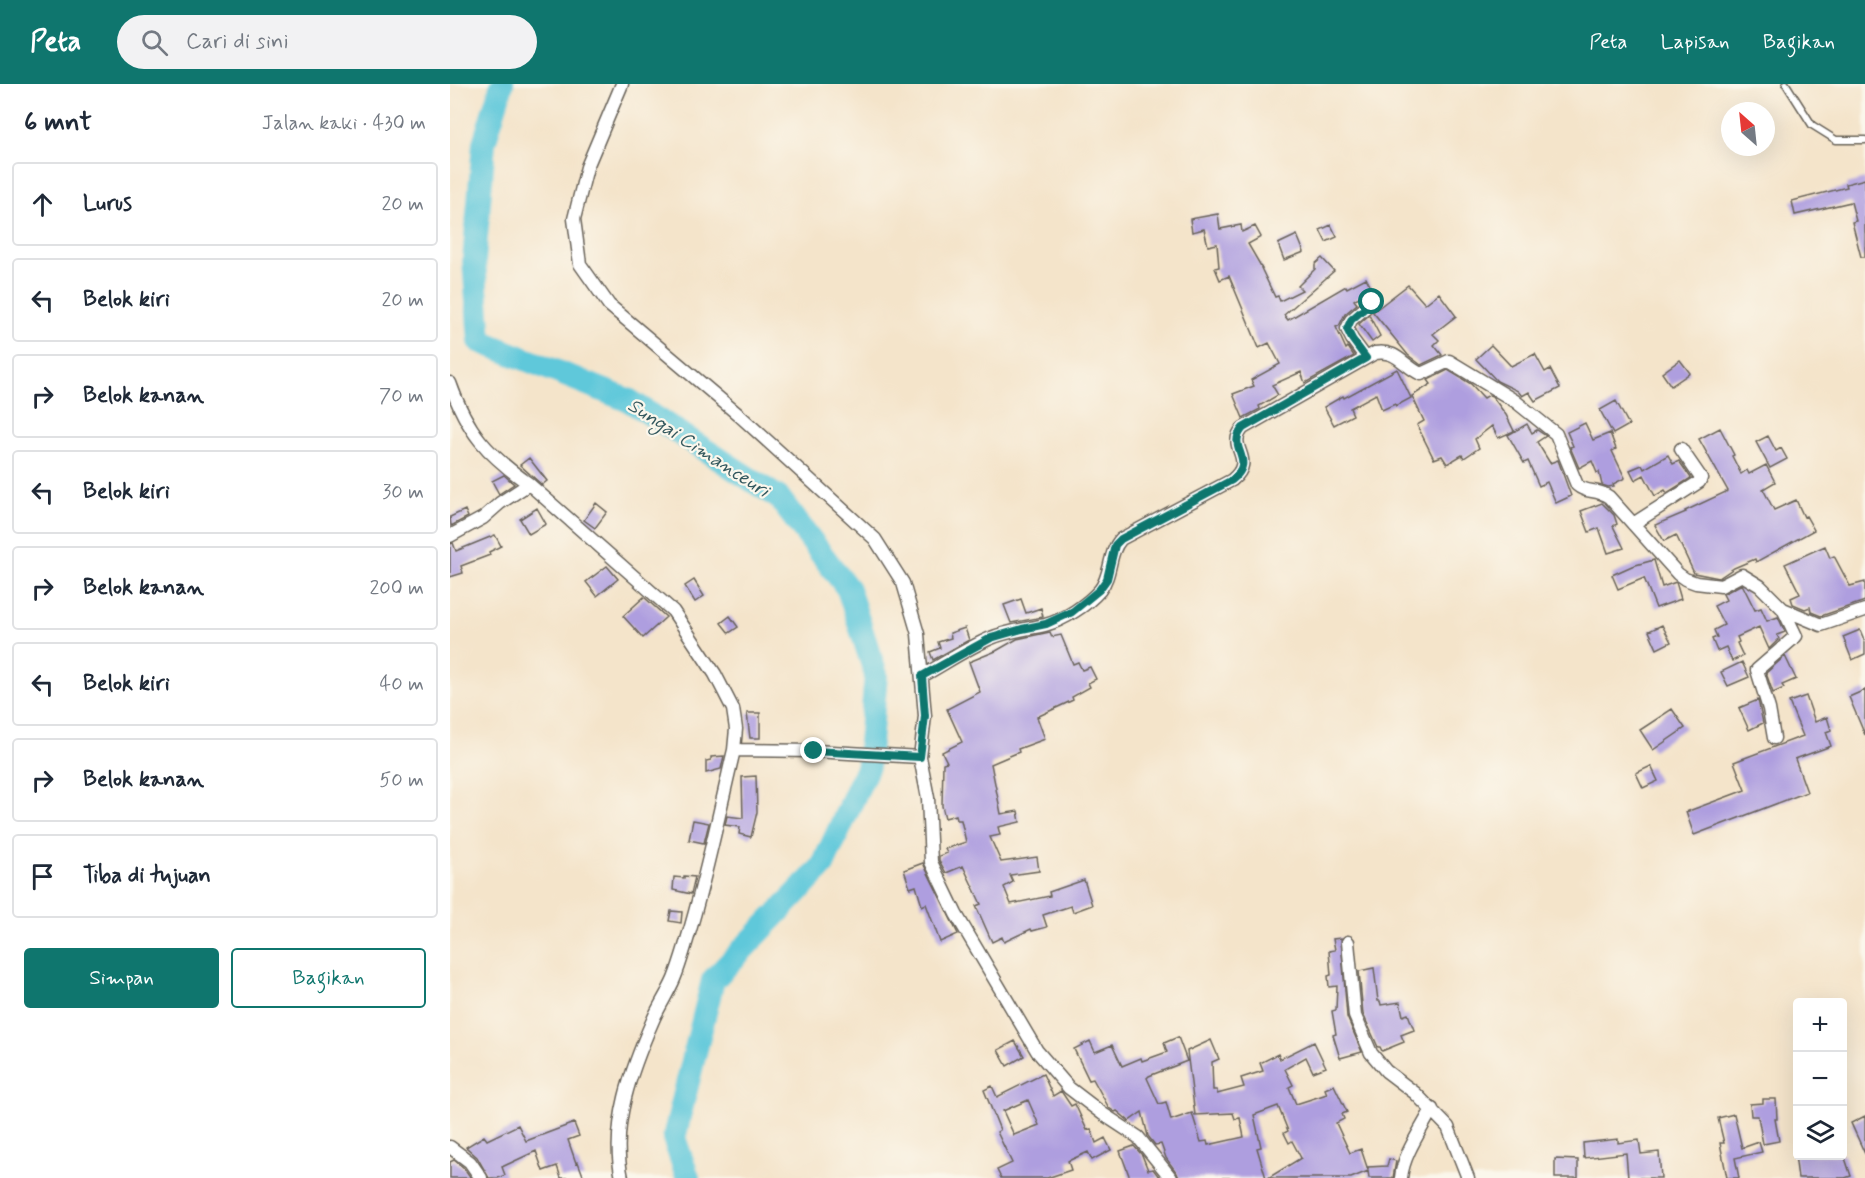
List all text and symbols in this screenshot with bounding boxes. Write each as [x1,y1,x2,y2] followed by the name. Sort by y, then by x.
[117,15,537,69] search box
[30,24,81,61] text: Peta
[138,26,171,59] icon: search
[186,28,289,56] text: Cari di sini
[1589,28,1628,56] text: Peta
[1661,28,1730,56] text: Lapisan
[1763,28,1835,56] text: Bagikan
[1721,102,1775,156] north arrow
[24,106,92,140] text: 6 mnt
[262,110,426,137] text: Jalan kaki · 430 m
[26,188,59,221] icon: ahead
[83,190,132,218] text: Lurus
[381,191,424,218] text: 20 m
[26,284,59,317] icon: left
[83,286,170,314] text: Belok kiri
[381,287,424,314] text: 20 m
[1358,288,1384,314] route start
[26,380,59,413] icon: right
[83,382,204,410] text: Belok kanan
[379,383,424,410] text: 70 m
[621,392,775,507] water label: Sungai Cimanceuri
[26,476,59,509] icon: left
[83,478,170,506] text: Belok kiri
[382,479,424,506] text: 30 m
[26,572,59,605] icon: right
[83,574,204,602] text: Belok kanan
[369,575,424,602] text: 200 m
[26,668,59,701] icon: left
[83,670,170,698] text: Belok kiri
[380,671,424,698] text: 40 m
[800,737,826,763] route end
[26,764,59,797] icon: right
[83,766,204,794] text: Belok kanan
[379,767,424,794] text: 50 m
[26,860,59,893] icon: arrive
[83,862,211,890] text: Tiba di tujuan
[24,948,219,1008] button: Simpan
[231,948,426,1008] button: Bagikan
[1793,998,1847,1160] map controls
[1793,998,1847,1052] button: +
[1793,1052,1847,1106] button: −
[1793,1106,1847,1160] button: layers

